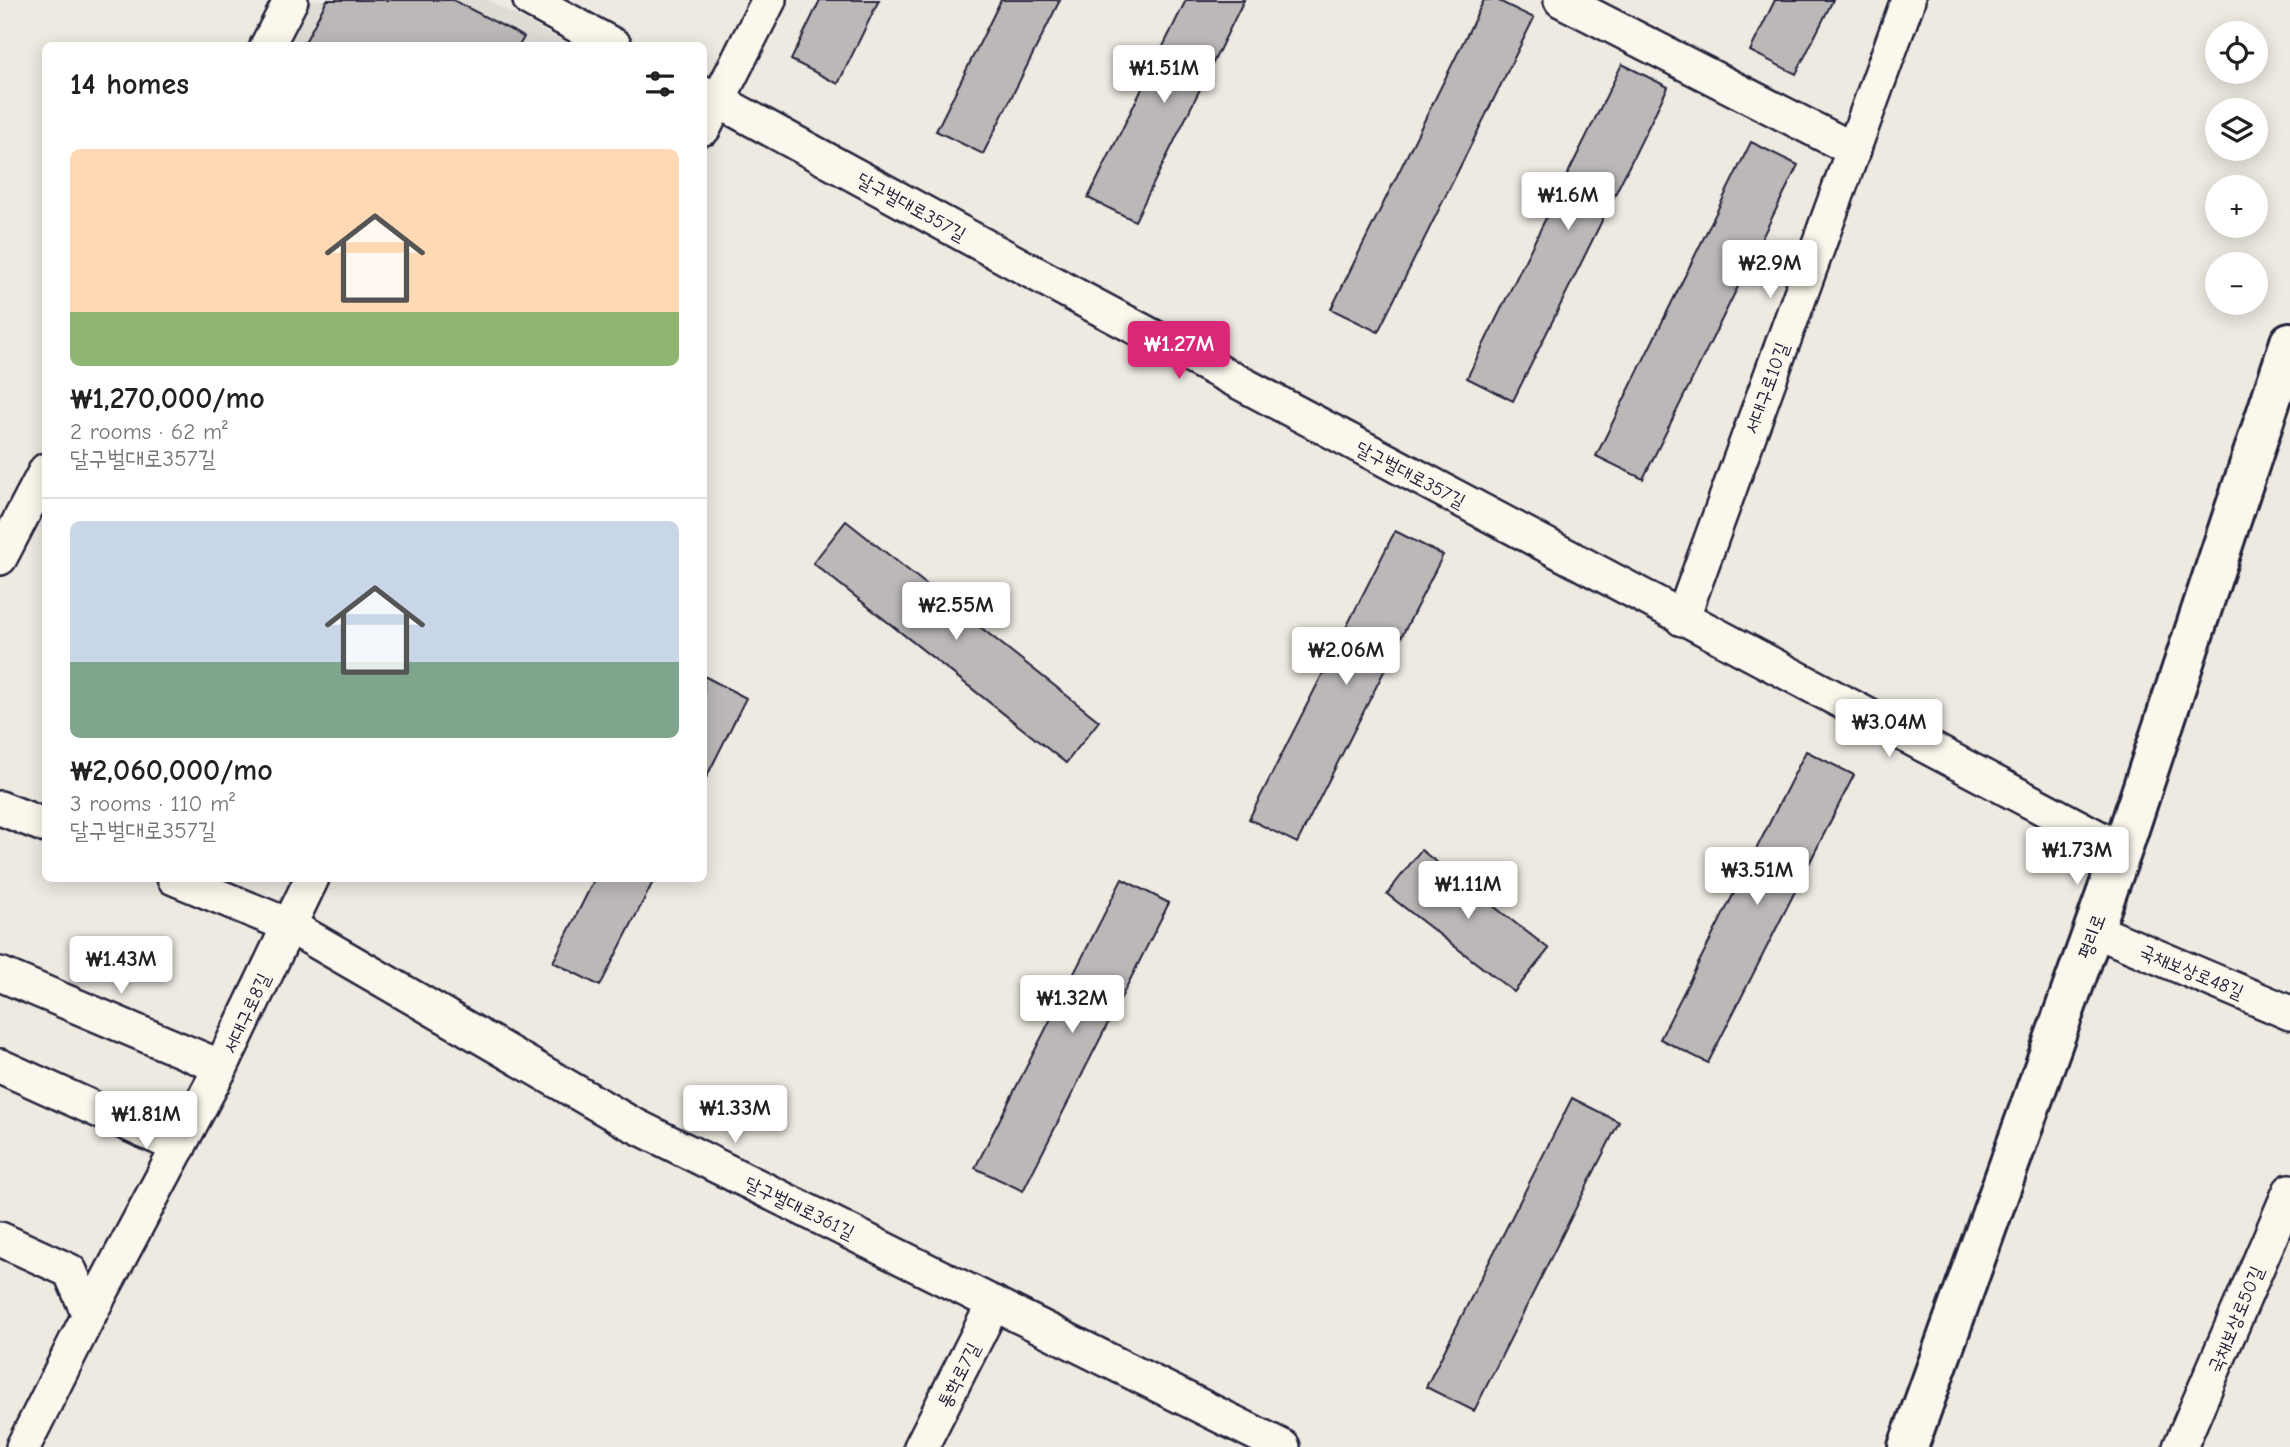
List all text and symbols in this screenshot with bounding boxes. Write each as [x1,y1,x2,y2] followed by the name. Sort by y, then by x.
[2205,21,2268,315] map controls
[2205,21,2268,84] button: locate
[1107,46,1221,105] pin: ₩1.51M
[1129,54,1199,81] text: ₩1.51M
[641,65,679,103] icon: filters
[70,67,189,102] text: 14 homes
[2205,98,2268,161] button: layers
[853,168,970,246] street label: 달구벌대로357길
[1519,173,1617,232] pin: ₩1.6M
[2205,175,2268,238] button: +
[1538,181,1598,208] text: ₩1.6M
[312,195,438,321] icon: home
[1721,240,1819,300] pin: ₩2.9M
[1738,249,1802,276] text: ₩2.9M
[2205,252,2268,315] button: −
[1122,322,1236,381] pin: ₩1.27M
[1144,330,1214,357] text: ₩1.27M
[1740,340,1794,437] street label: 서대구로10길
[70,381,265,416] text: ₩1,270,000/mo
[70,418,228,445] text: 2 rooms · 62 m²
[1352,437,1469,513] street label: 달구벌대로357길
[70,445,216,472] text: 달구벌대로357길
[312,567,438,693] icon: home
[899,582,1013,642] pin: ₩2.55M
[918,591,994,618] text: ₩2.55M
[1289,628,1403,687] pin: ₩2.06M
[1308,636,1384,663] text: ₩2.06M
[1832,700,1946,759] pin: ₩3.04M
[1851,708,1927,735] text: ₩3.04M
[70,753,273,788] text: ₩2,060,000/mo
[70,790,235,817] text: 3 rooms · 110 m²
[70,817,216,844] text: 달구벌대로357길
[2020,828,2134,887] pin: ₩1.73M
[2042,836,2112,863] text: ₩1.73M
[1700,848,1814,907] pin: ₩3.51M
[1721,856,1793,883] text: ₩3.51M
[1411,862,1525,921] pin: ₩1.11M
[1435,870,1501,897] text: ₩1.11M
[2074,911,2110,962] street label: 평리로
[64,936,178,996] pin: ₩1.43M
[2136,940,2247,1004] street label: 국채보상로48길
[86,945,156,972] text: ₩1.43M
[219,970,275,1057] street label: 서대구로8길
[1015,976,1129,1035] pin: ₩1.32M
[1036,984,1108,1011] text: ₩1.32M
[678,1086,792,1145] pin: ₩1.33M
[89,1092,203,1151] pin: ₩1.81M
[699,1094,771,1121] text: ₩1.33M
[111,1100,181,1127] text: ₩1.81M
[741,1172,858,1244] street label: 달구벌대로361길
[2204,1263,2268,1376] street label: 국채보상로50길
[933,1339,985,1412] street label: 통학로7길

